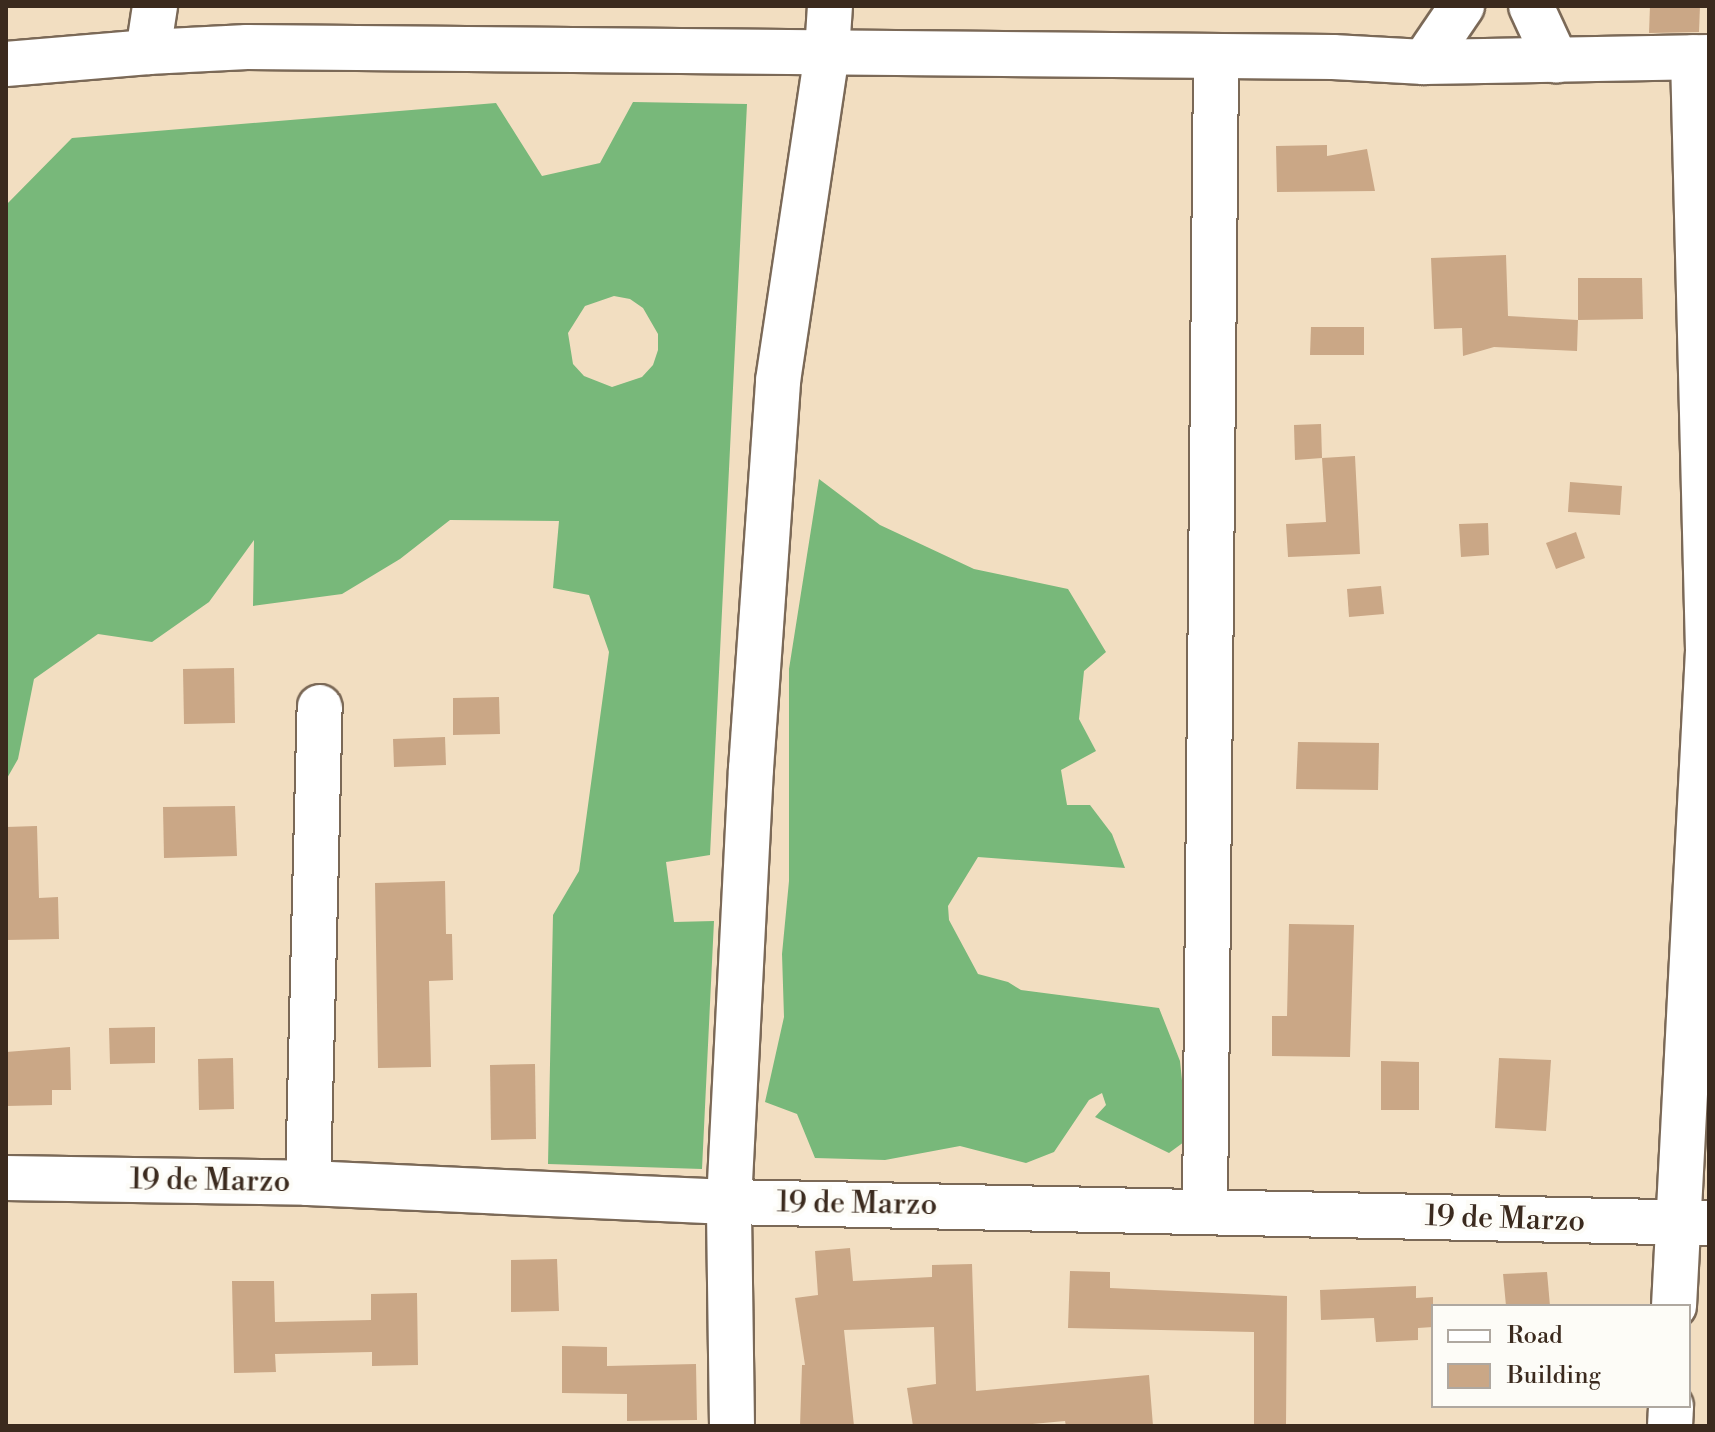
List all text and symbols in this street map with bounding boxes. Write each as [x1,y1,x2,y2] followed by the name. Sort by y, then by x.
[129,1162,291,1200] street label: 19 de Marzo
[776,1185,938,1223] street label: 19 de Marzo
[1424,1198,1586,1240] street label: 19 de Marzo
[1431,1304,1691,1408] legend
[1507,1321,1563,1351] text: Road
[1507,1361,1601,1391] text: Building

